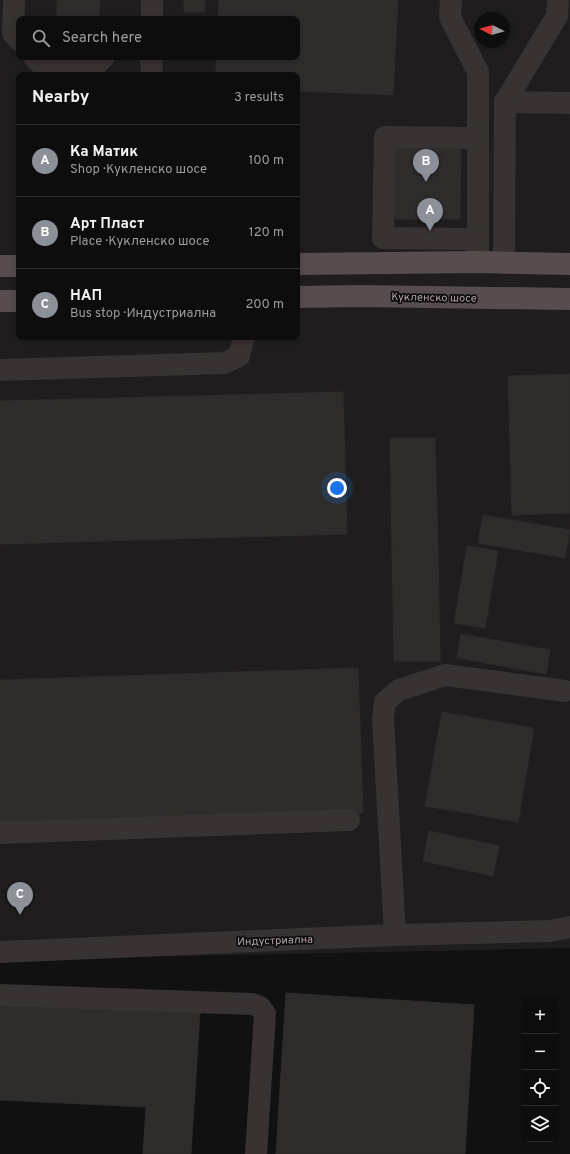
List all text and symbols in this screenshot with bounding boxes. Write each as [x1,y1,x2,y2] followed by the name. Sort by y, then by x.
[474,12,510,48] north arrow
[16,16,300,60] search box
[30,27,52,49] icon: search
[62,29,142,48] text: Search here
[32,87,89,109] text: Nearby
[234,90,284,106] text: 3 results
[70,143,138,162] text: Ка Матик
[413,149,439,182] pin: B
[40,153,50,169] text: A
[248,153,284,169] text: 100 m
[70,162,207,178] text: Shop · Кукленско шосе
[417,198,443,231] pin: A
[70,215,144,234] text: Арт Пласт
[41,225,49,241] text: B
[249,225,284,241] text: 120 m
[70,234,209,250] text: Place · Кукленско шосе
[70,287,102,306] text: НАП
[391,290,477,306] street label: Кукленско шосе
[41,297,49,313] text: C
[245,297,284,313] text: 200 m
[70,306,216,322] text: Bus stop · Индустриална
[327,478,347,498] your location
[7,882,33,915] pin: C
[237,933,313,949] street label: Индустриална
[522,998,558,1142] map controls
[522,998,558,1034] button: +
[522,1034,558,1070] button: −
[522,1070,558,1106] button: locate
[522,1106,558,1142] button: layers

